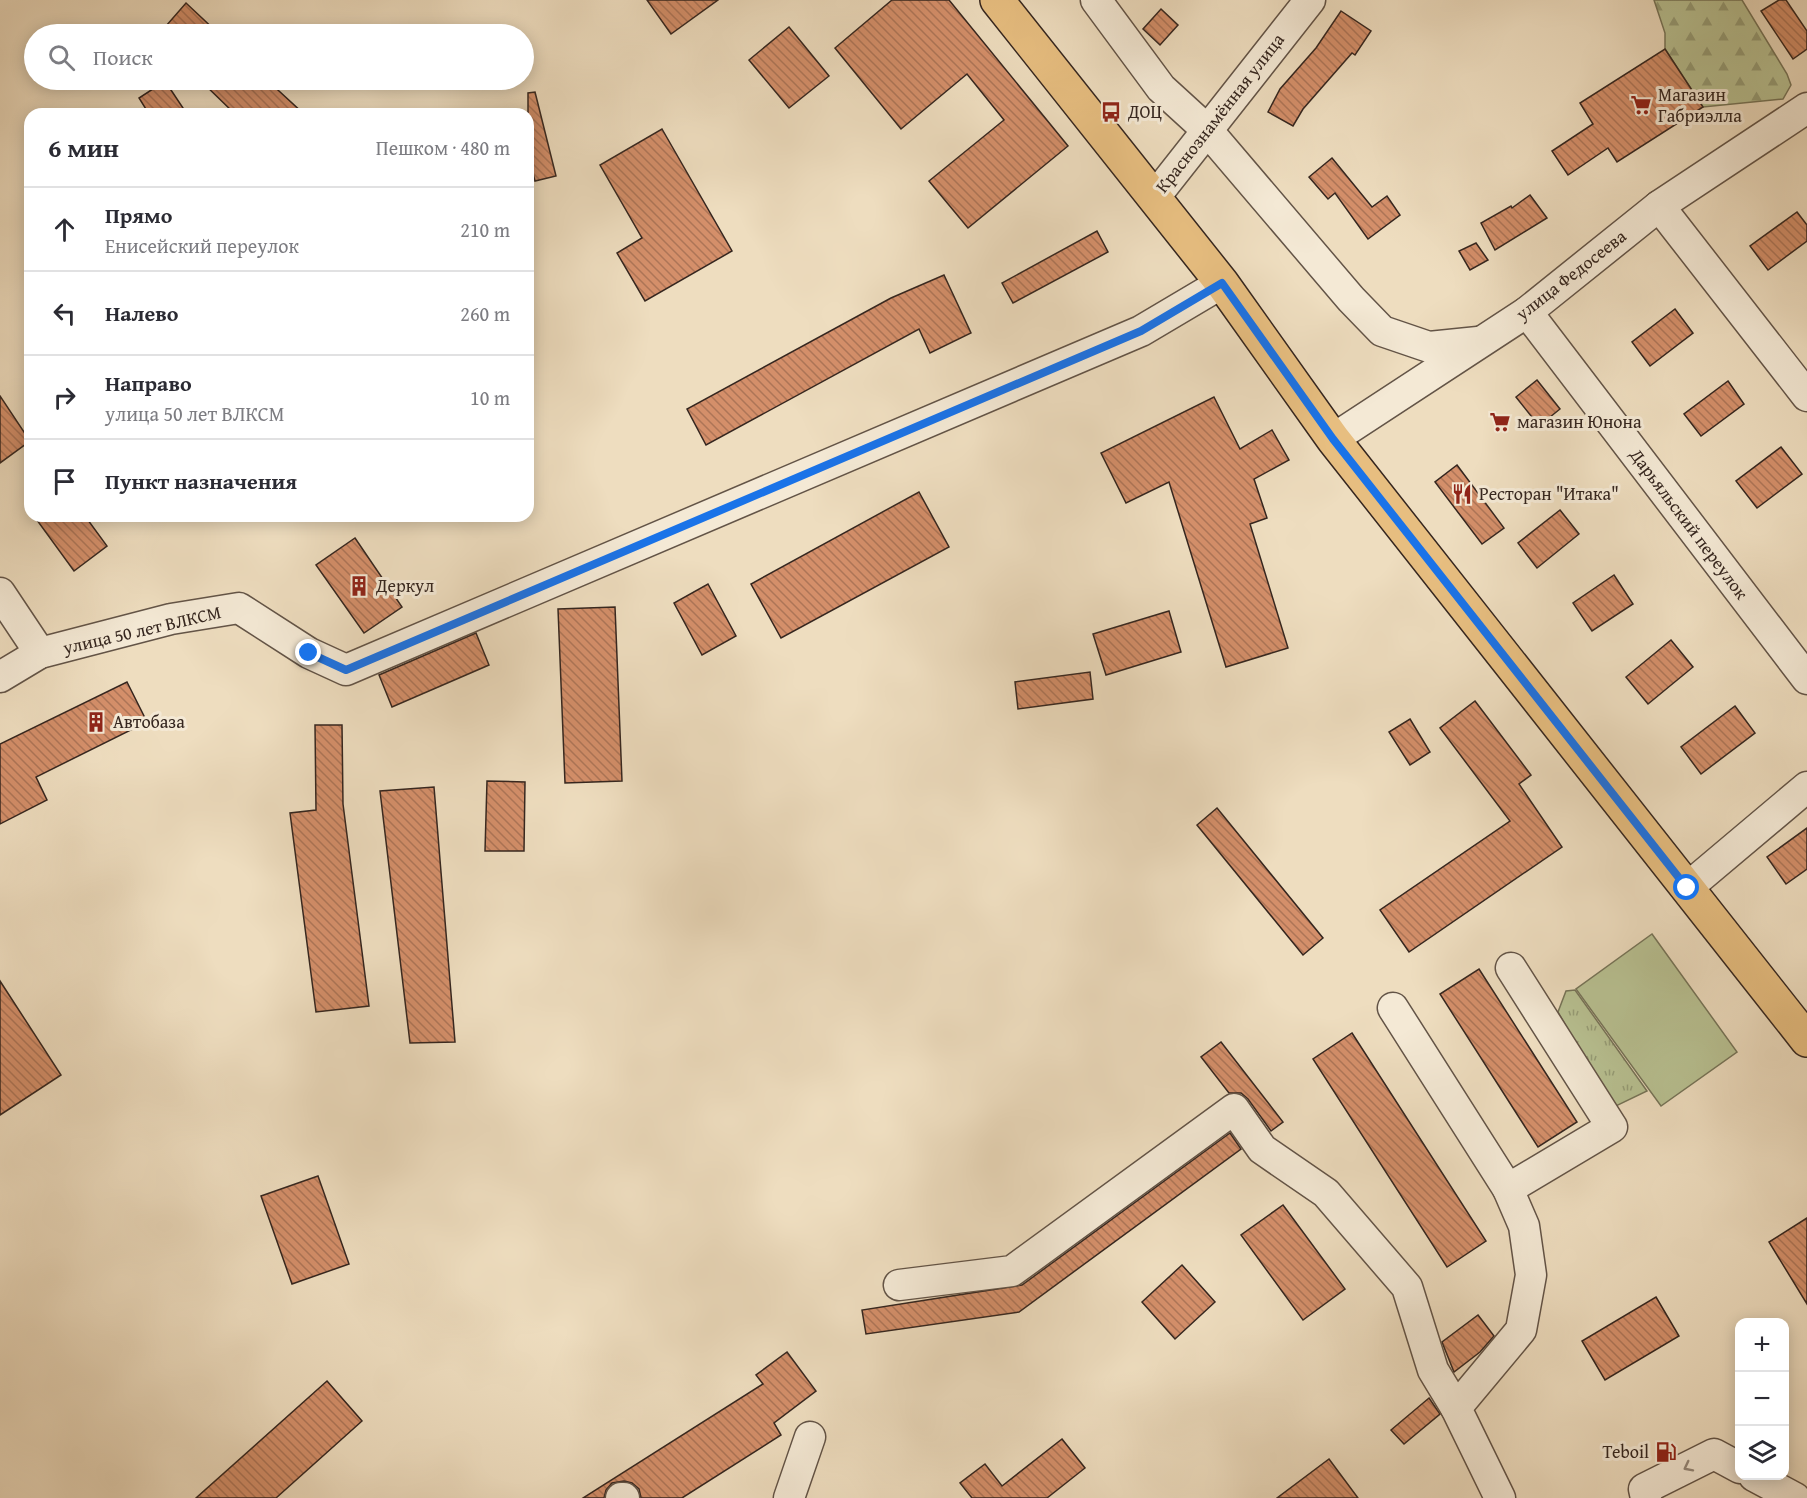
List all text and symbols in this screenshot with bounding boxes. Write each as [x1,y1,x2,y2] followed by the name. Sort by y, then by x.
[24,24,534,90] search box
[1149,27,1291,198] street label: Краснознамённая улица
[45,41,78,74] icon: search
[93,41,153,73] text: Поиск
[1658,81,1742,129] place label: Магазин Габриэлла
[1629,93,1653,117] supermarket icon: Магазин Габриэлла
[1127,98,1162,125] place label: ДОЦ
[1099,100,1123,124] bus stop icon: ДОЦ
[48,128,119,167] text: 6 мин
[376,133,510,162] text: Пешком · 480 m
[105,199,172,231] text: Прямо
[48,213,81,246] icon: ahead
[460,215,510,244] text: 210 m
[1509,222,1632,327] street label: улица Федосеева
[105,231,299,260] text: Енисейский переулок
[48,297,81,330] icon: left
[105,297,178,329] text: Налево
[460,299,510,328] text: 260 m
[105,367,192,399] text: Направо
[48,381,81,414] icon: right
[470,383,510,412] text: 10 m
[105,399,284,428] text: улица 50 лет ВЛКСМ
[1517,408,1642,435] place label: магазин Юнона
[1488,410,1512,434] supermarket icon: магазин Юнона
[1623,442,1756,605] street label: Дарьяльский переулок
[48,465,81,498] icon: arrive
[105,465,297,497] text: Пункт назначения
[1479,480,1619,507] place label: Ресторан "Итака"
[1450,482,1474,506] restaurant icon: Ресторан "Итака"
[375,572,434,599] place label: Деркул
[347,574,371,598] building icon: Деркул
[59,598,224,661] street label: улица 50 лет ВЛКСМ
[295,639,321,665] route end
[113,708,185,735] place label: Автобаза
[84,710,108,734] building icon: Автобаза
[1673,874,1699,900] route start
[1735,1318,1789,1480] map controls
[1735,1318,1789,1372] button: +
[1735,1372,1789,1426] button: −
[1735,1426,1789,1480] button: layers
[1603,1438,1649,1465] place label: Teboil
[1654,1440,1678,1464] fuel station icon: Teboil
[1684,1460,1694,1471] one-way arrow

